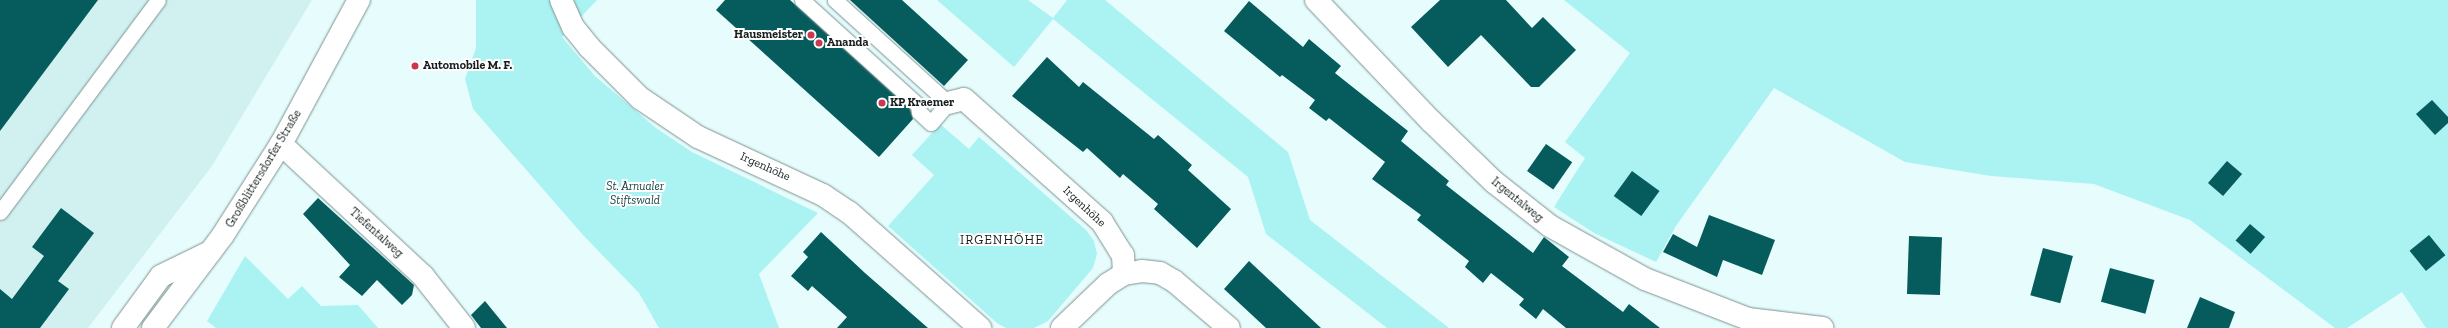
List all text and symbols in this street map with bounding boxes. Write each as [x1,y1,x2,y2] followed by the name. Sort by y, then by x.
[734,28,803,42] place label: Hausmeister
[806,30,816,40] marker: Hausmeister
[827,36,868,50] place label: Ananda
[814,38,824,48] marker: Ananda
[423,59,512,73] place label: Automobile M. F.
[410,61,420,71] marker: Automobile M. F.
[890,96,954,110] place label: KP Kraemer
[877,98,887,108] marker: KP Kraemer
[223,107,305,231] street label: Großblittersdorfer Straße
[738,150,792,184] street label: Irgenhöhe
[1488,175,1546,225] street label: Irgentalweg
[606,180,664,208] park label: St. Arnualer Stiftswald
[1060,184,1108,230] street label: Irgenhöhe
[346,205,406,261] street label: Tiefentalweg
[960,232,1044,248] district label: IRGENHÖHE

